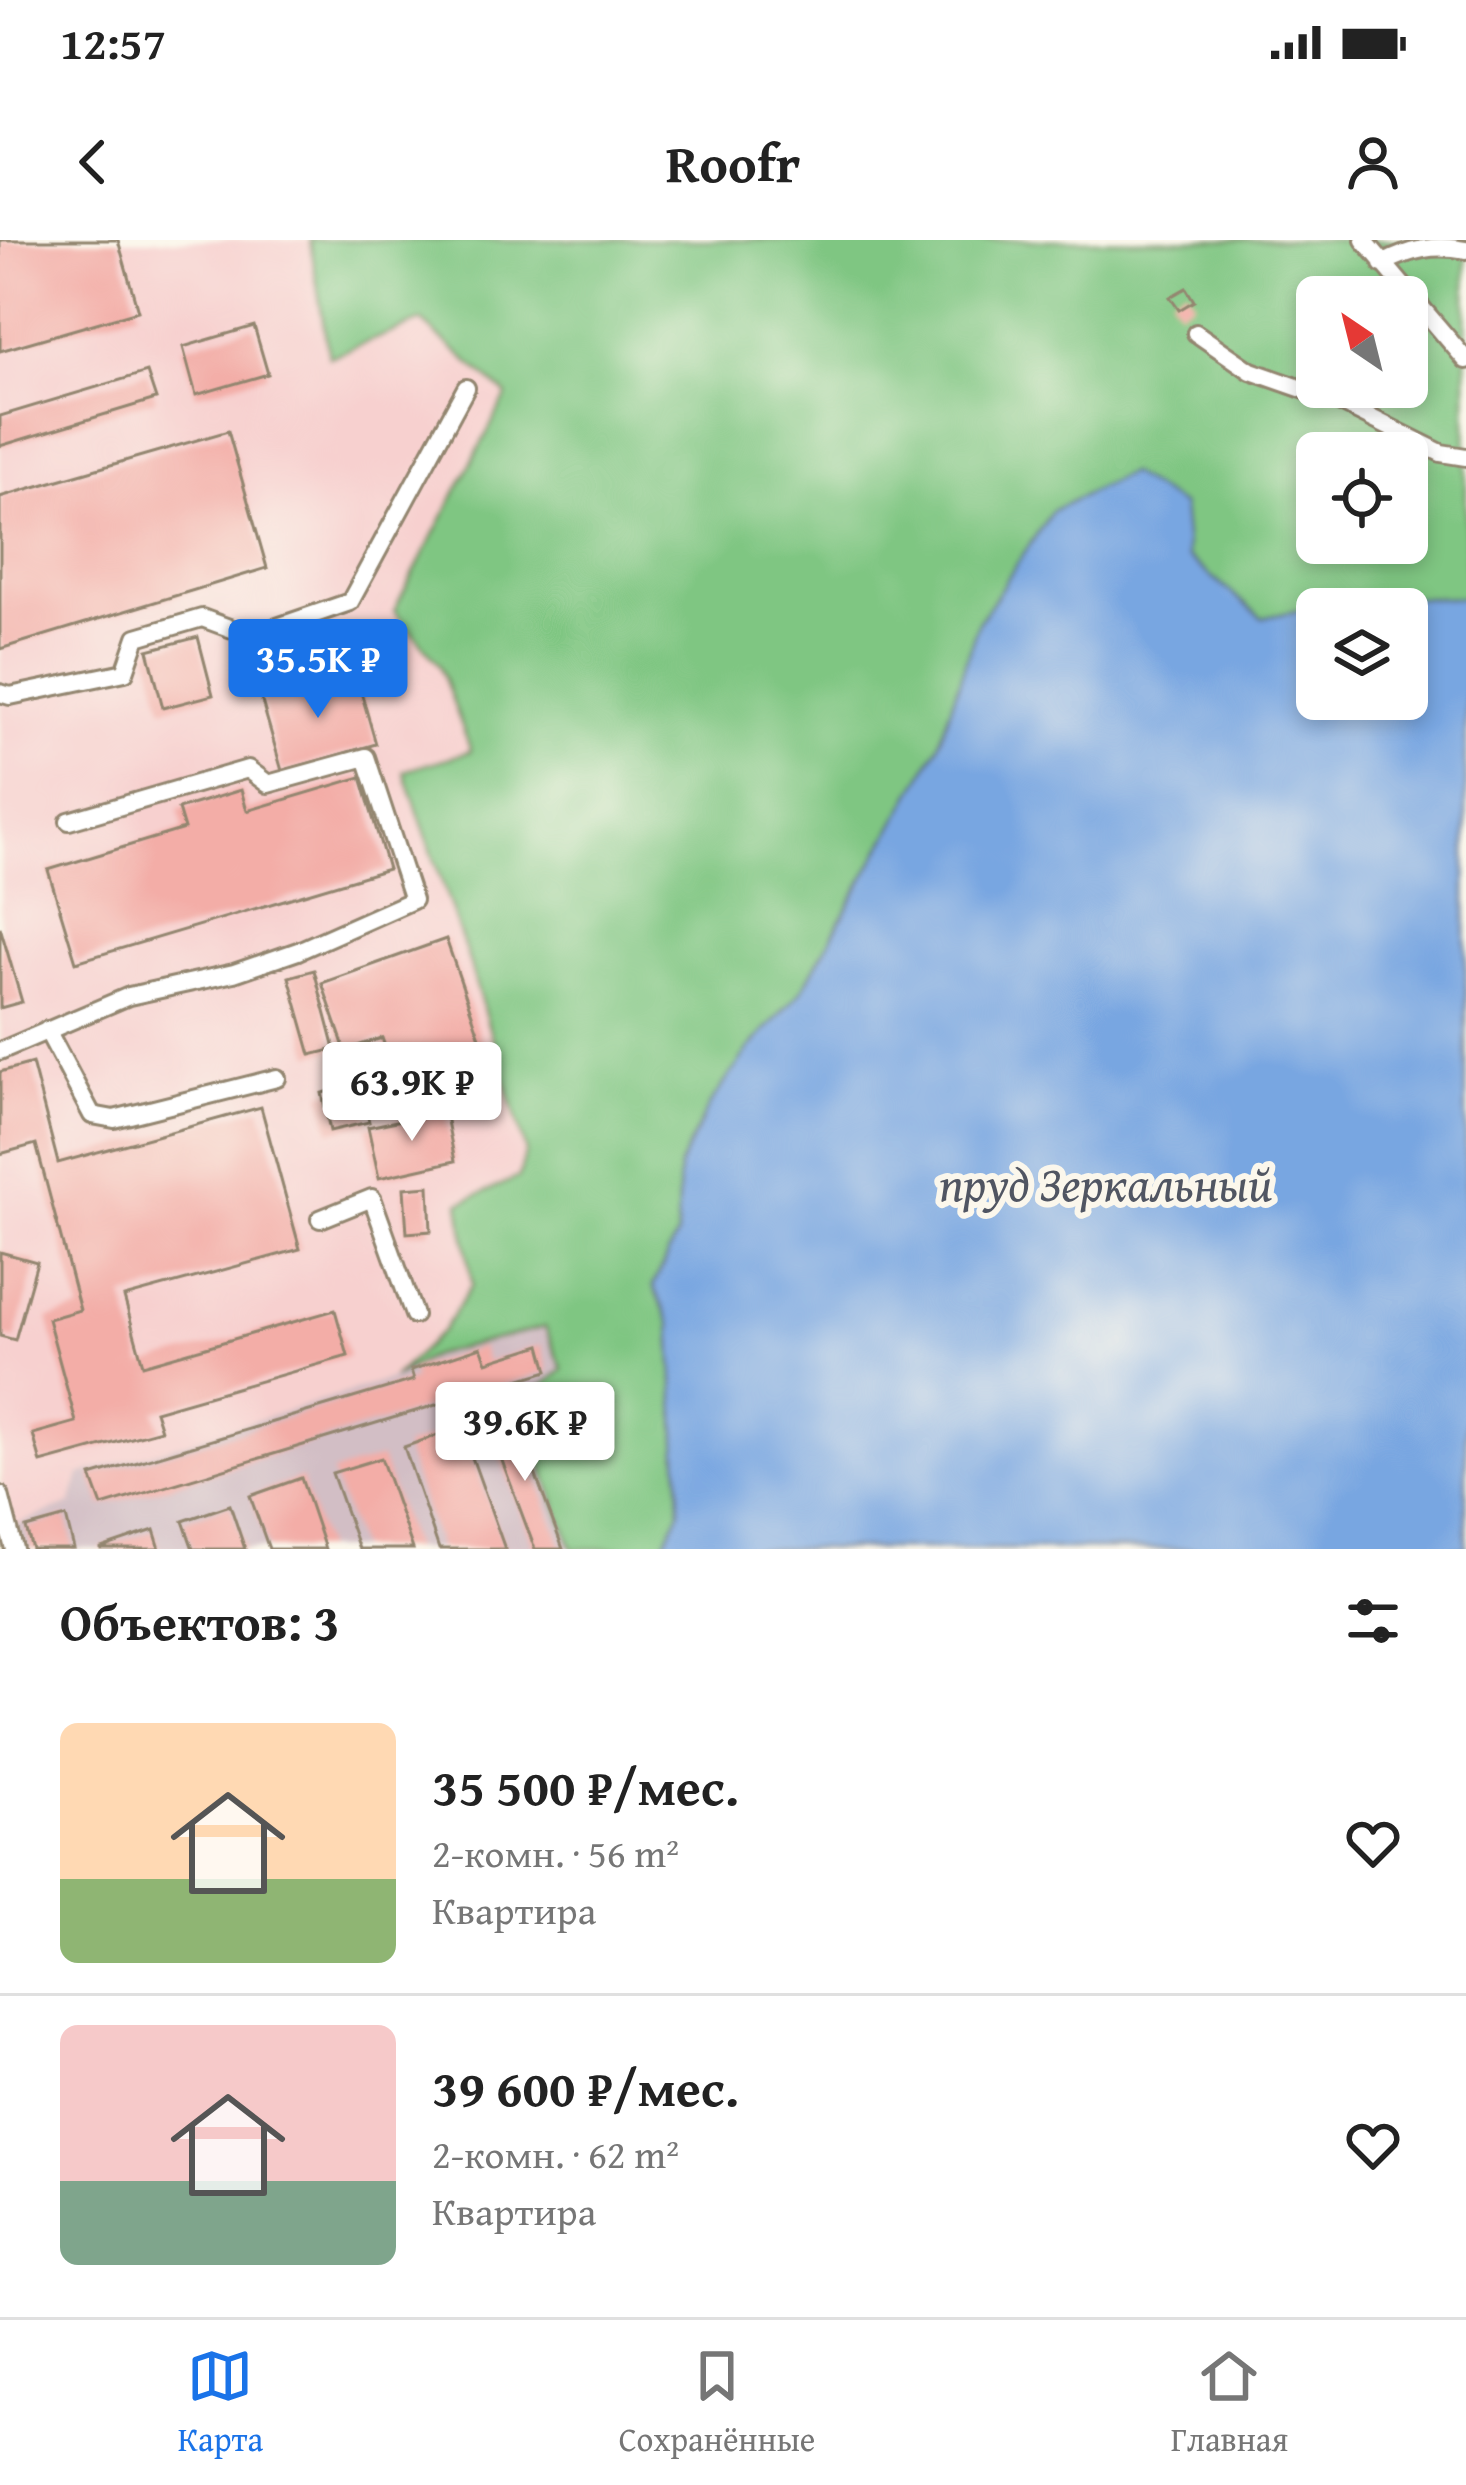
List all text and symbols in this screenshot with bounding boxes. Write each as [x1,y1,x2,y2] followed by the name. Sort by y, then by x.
[60,10,166,75] text: 12:57
[666,123,800,202] text: Roofr
[60,129,126,195] icon: back
[1340,129,1406,195] icon: person
[1296,276,1428,408] north arrow
[1296,276,1428,720] map controls
[1296,432,1428,564] button: locate
[1296,588,1428,720] button: layers
[207,619,429,721] pin: 35.5K ₽
[255,629,381,686] text: 35.5K ₽
[301,1042,523,1144] pin: 63.9K ₽
[349,1052,475,1109] text: 63.9K ₽
[939,1148,1273,1219] water label: пруд Зеркальный
[414,1382,636,1484] pin: 39.6K ₽
[462,1392,588,1449] text: 39.6K ₽
[60,1584,340,1659] text: Объектов: 3
[1340,1588,1406,1654] icon: filters
[432,1749,739,1824] text: 35 500 ₽/мес.
[156,1771,300,1915] icon: home
[1340,1810,1406,1876] icon: heart
[432,1824,679,1881] text: 2-комн. · 56 m²
[432,1881,596,1938] text: Квартира
[432,2050,739,2125] text: 39 600 ₽/мес.
[156,2073,300,2217] icon: home
[1340,2112,1406,2178] icon: heart
[432,2125,679,2182] text: 2-комн. · 62 m²
[432,2182,596,2239] text: Квартира
[178,2343,263,2463] tab: Карта
[619,2343,815,2463] tab: Сохранённые
[1171,2343,1288,2463] tab: Главная

